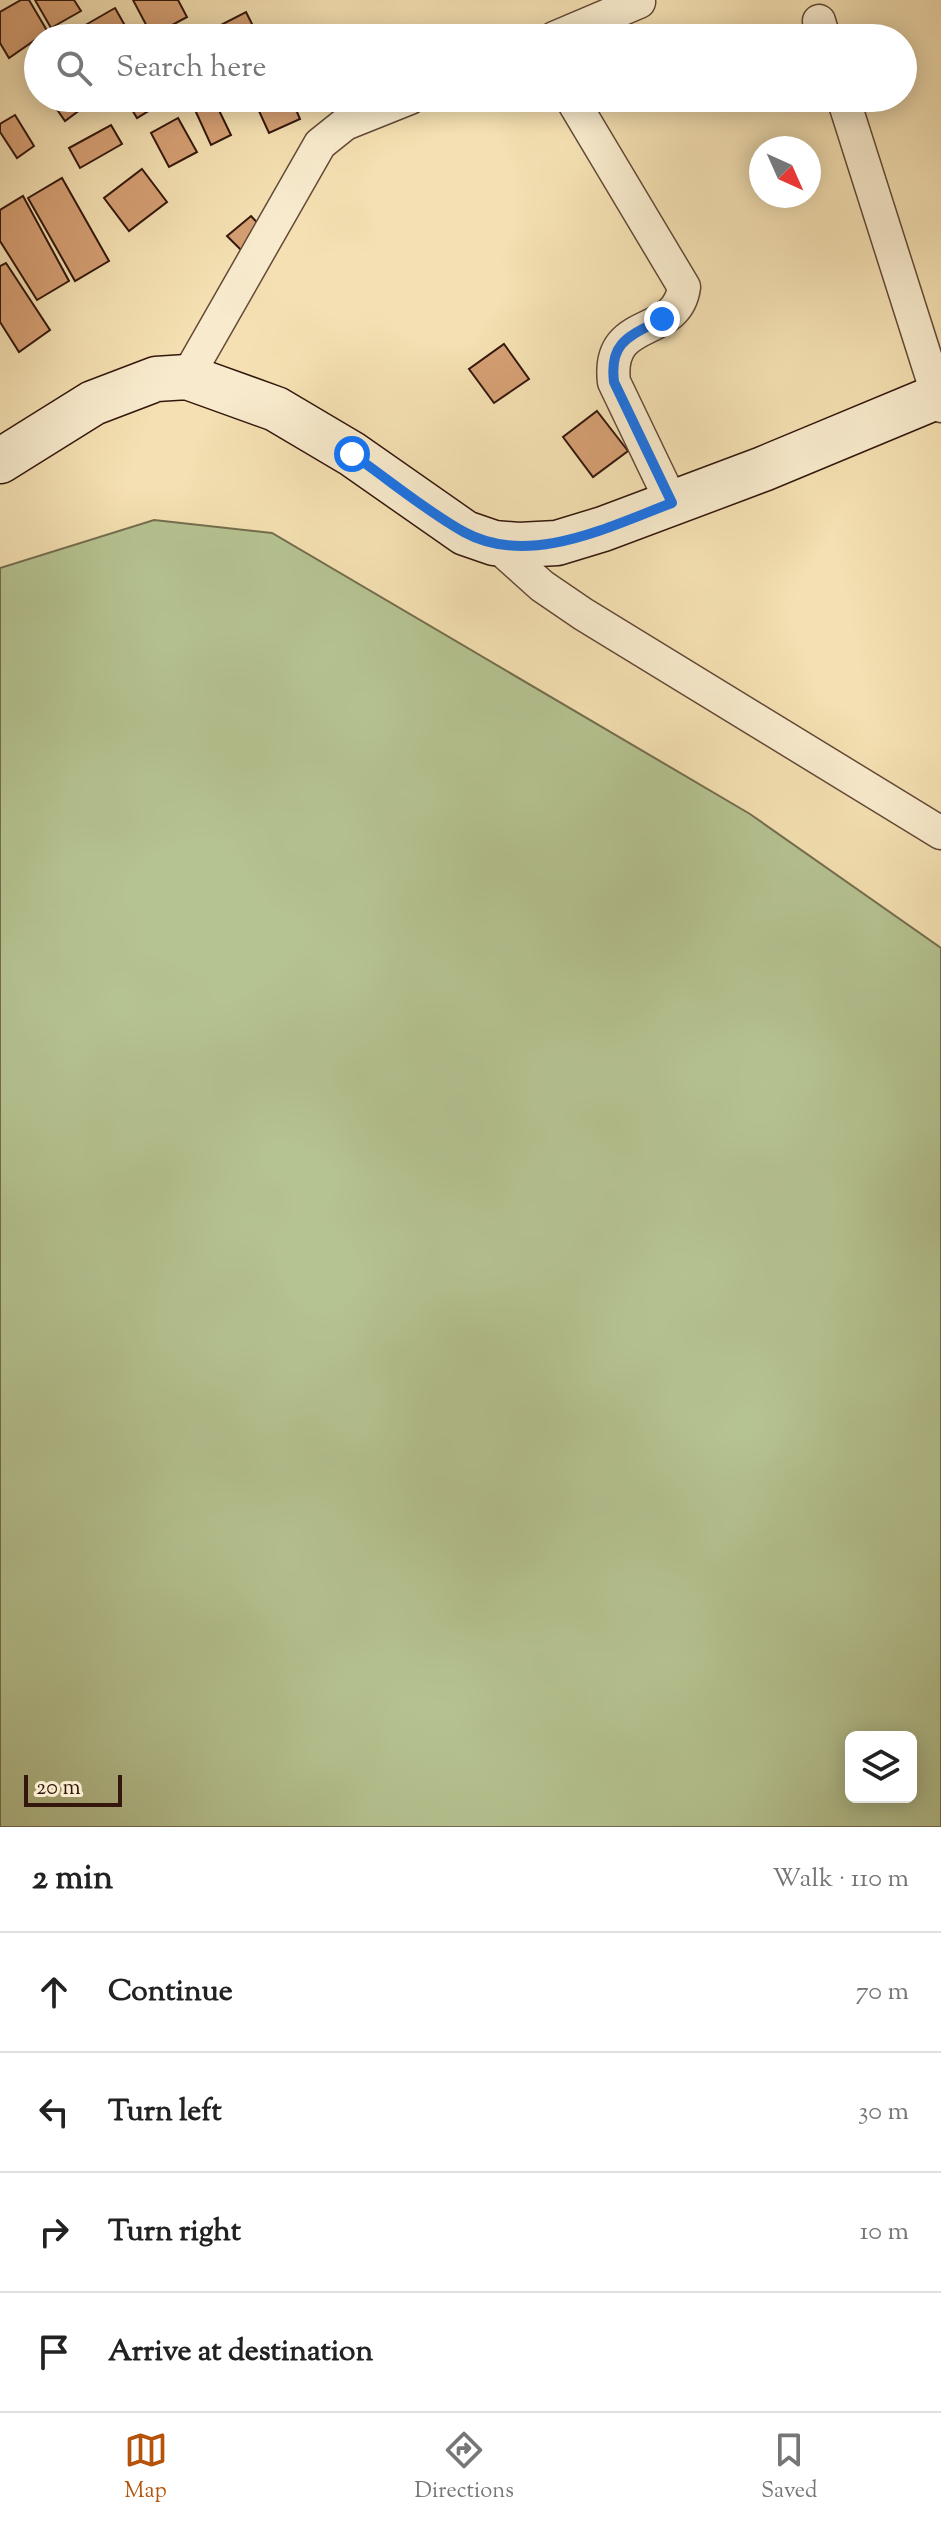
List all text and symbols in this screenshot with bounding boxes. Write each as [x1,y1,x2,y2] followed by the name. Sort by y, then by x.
[24,24,917,112] search box
[52,46,96,90] icon: search
[116,47,266,90] text: Search here
[749,136,821,208] north arrow
[644,301,680,337] route end
[334,436,370,472] route start
[845,1731,917,1803] map controls
[845,1731,917,1803] button: layers
[24,1771,122,1807] scale bar
[36,1773,81,1805] text: 20 m
[32,1855,113,1904] text: 2 min
[772,1861,909,1898] text: Walk · 110 m
[32,1970,76,2014] icon: ahead
[108,1971,233,2014] text: Continue
[856,1974,909,2011] text: 70 m
[32,2090,76,2134] icon: left
[108,2091,222,2134] text: Turn left
[858,2094,909,2131] text: 30 m
[32,2210,76,2254] icon: right
[108,2211,241,2254] text: Turn right
[860,2214,909,2251] text: 10 m
[32,2330,76,2374] icon: arrive
[108,2331,373,2374] text: Arrive at destination
[124,2428,168,2508] tab: Map
[415,2428,514,2508] tab: Directions
[761,2428,817,2508] tab: Saved

